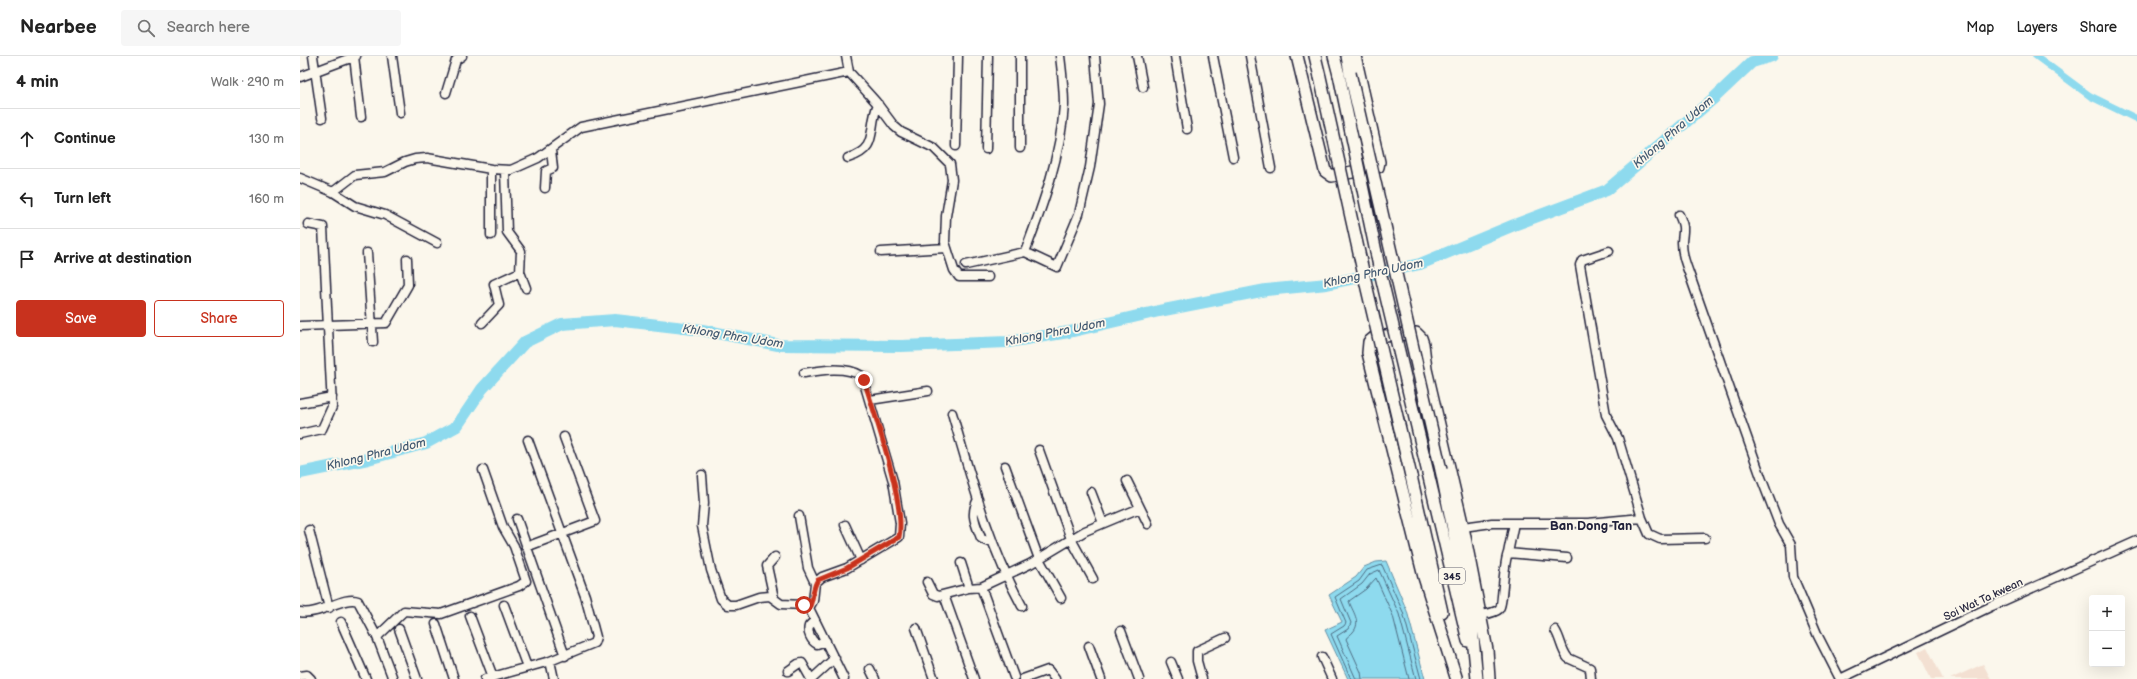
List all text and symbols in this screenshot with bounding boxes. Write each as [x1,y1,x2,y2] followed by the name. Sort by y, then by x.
[121,10,401,46] search box
[20,16,97,39] text: Nearbee
[135,17,157,39] icon: search
[167,18,250,37] text: Search here
[1966,19,1994,36] text: Map
[2016,19,2058,36] text: Layers
[2080,19,2117,36] text: Share
[16,72,59,92] text: 4 min
[211,74,284,90] text: Walk · 290 m
[1630,93,1717,171] water label: Khlong Phra Udom
[16,128,38,150] icon: ahead
[54,129,116,148] text: Continue
[249,131,284,147] text: 130 m
[16,188,38,210] icon: left
[54,189,111,208] text: Turn left
[249,191,284,207] text: 160 m
[16,248,38,270] icon: arrive
[54,249,192,268] text: Arrive at destination
[1322,256,1425,291] water label: Khlong Phra Udom
[16,300,146,337] button: Save
[154,300,284,337] button: Share
[1004,315,1107,350] water label: Khlong Phra Udom
[681,321,784,352] water label: Khlong Phra Udom
[855,371,873,389] route end
[325,435,427,474] water label: Khlong Phra Udom
[1550,518,1632,534] district label: Ban Dong Tan
[1439,568,1465,584] road number: 345
[1942,575,2025,624] street label: Soi Wat Ta kwean
[2089,595,2125,667] map controls
[2089,595,2125,631] button: +
[795,596,813,614] route start
[2089,631,2125,667] button: −

